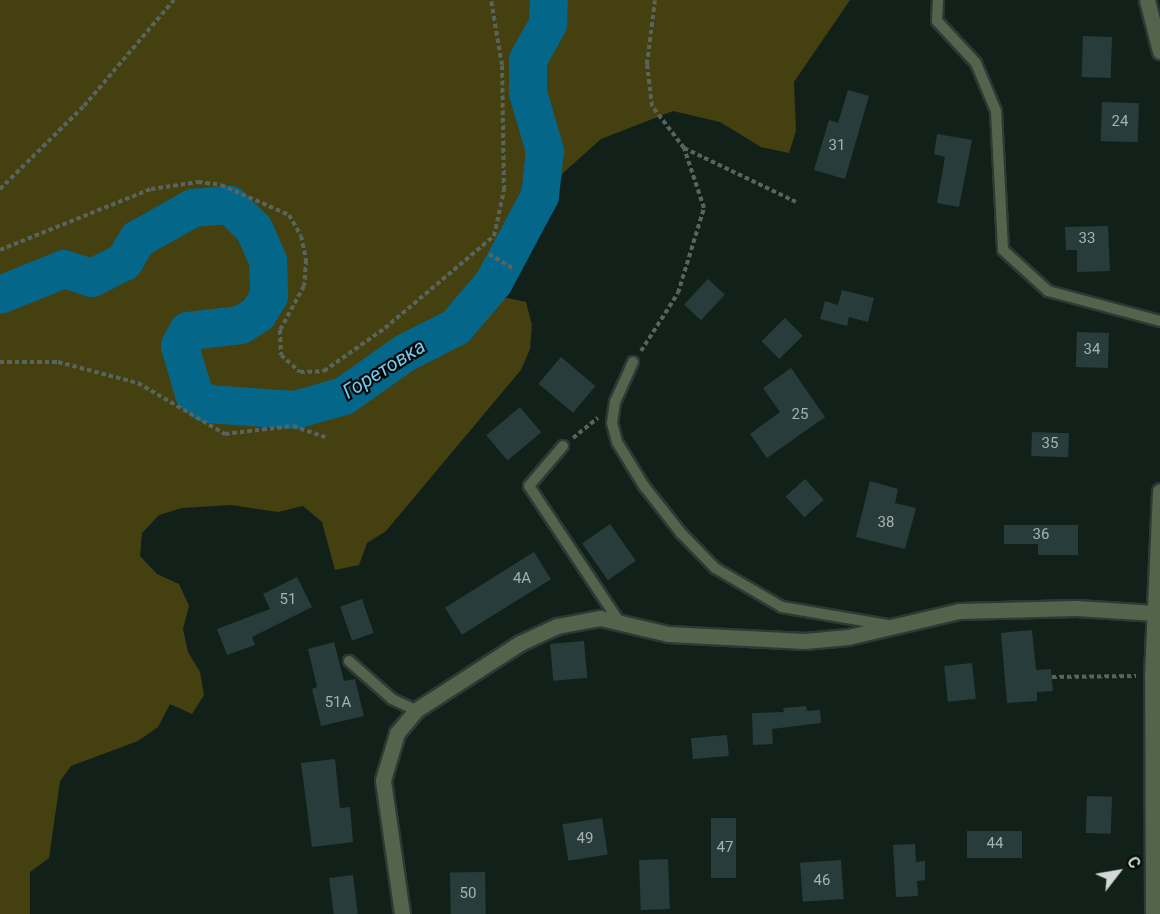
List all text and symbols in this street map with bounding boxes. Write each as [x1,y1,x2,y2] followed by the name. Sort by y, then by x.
[1112,113,1128,131] house number: 24
[829,137,845,155] house number: 31
[1079,230,1095,248] house number: 33
[338,334,430,404] water label: Горетовка
[1084,341,1100,359] house number: 34
[792,406,808,424] house number: 25
[1042,435,1058,453] house number: 35
[878,514,894,532] house number: 38
[1033,526,1049,544] house number: 36
[513,570,531,588] house number: 4А
[280,591,296,609] house number: 51
[325,694,351,712] house number: 51А
[577,830,593,848] house number: 49
[987,835,1003,853] house number: 44
[717,839,733,857] house number: 47
[1088,842,1148,902] north arrow
[1123,853,1145,872] text: С
[814,872,830,890] house number: 46
[460,885,476,903] house number: 50

